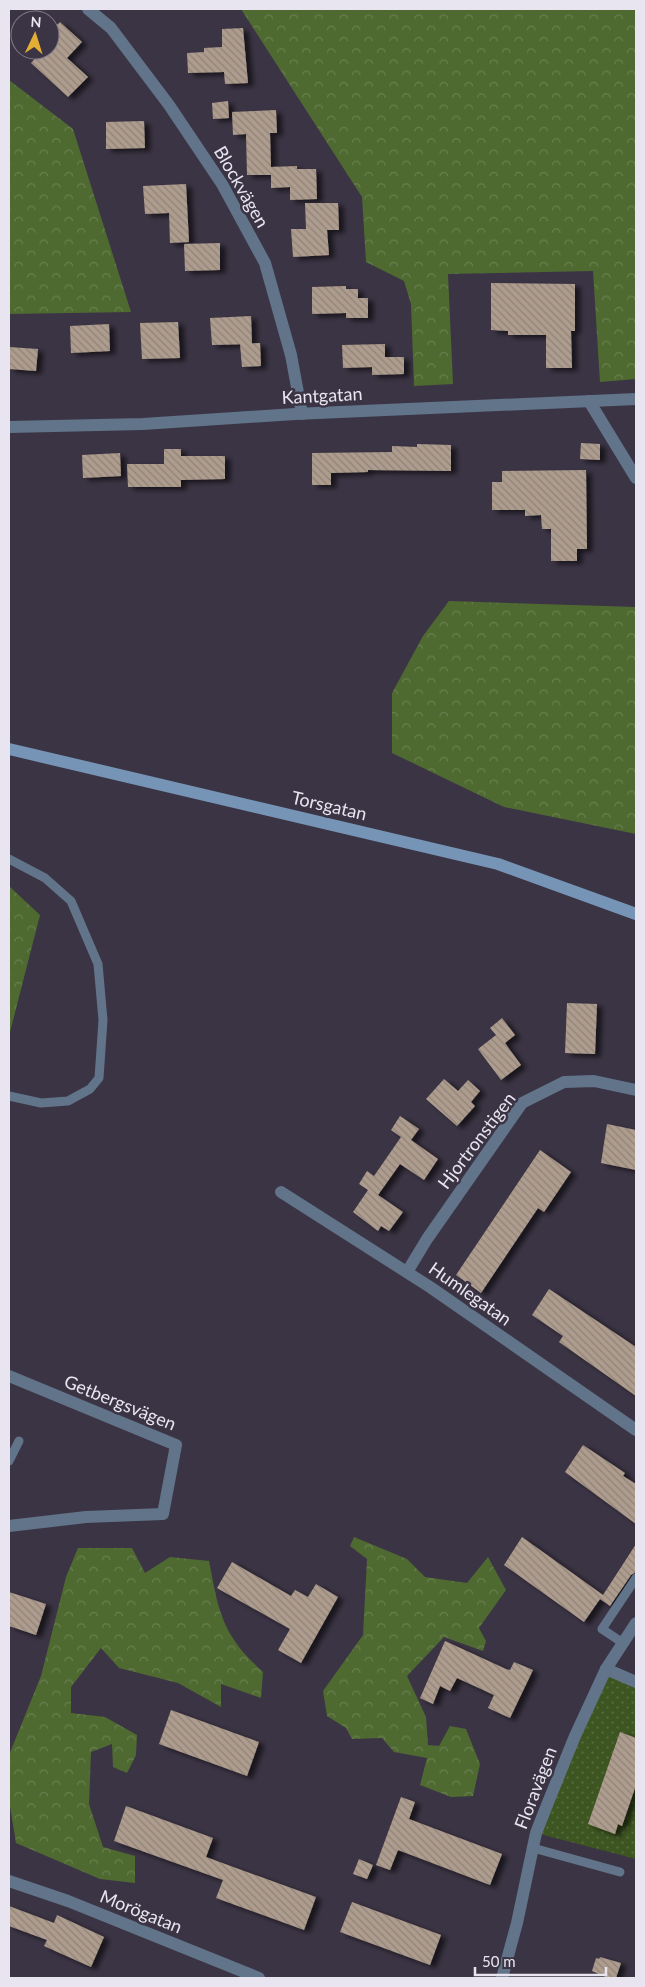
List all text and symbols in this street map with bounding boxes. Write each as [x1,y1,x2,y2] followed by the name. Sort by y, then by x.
[10,10,60,60] north arrow
[30,13,42,30] text: N
[210,142,274,231] street label: Blockvägen
[281,382,363,408] street label: Kantgatan
[289,786,369,824] street label: Torsgatan
[433,1088,520,1193] street label: Hjortronstigen
[425,1257,516,1330] street label: Humlegatan
[61,1370,180,1435] street label: Getbergsvägen
[509,1743,561,1832] street label: Floravägen
[97,1885,186,1937] street label: Morögatan
[475,1944,606,1976] scale bar
[482,1952,516,1970] text: 50 m

